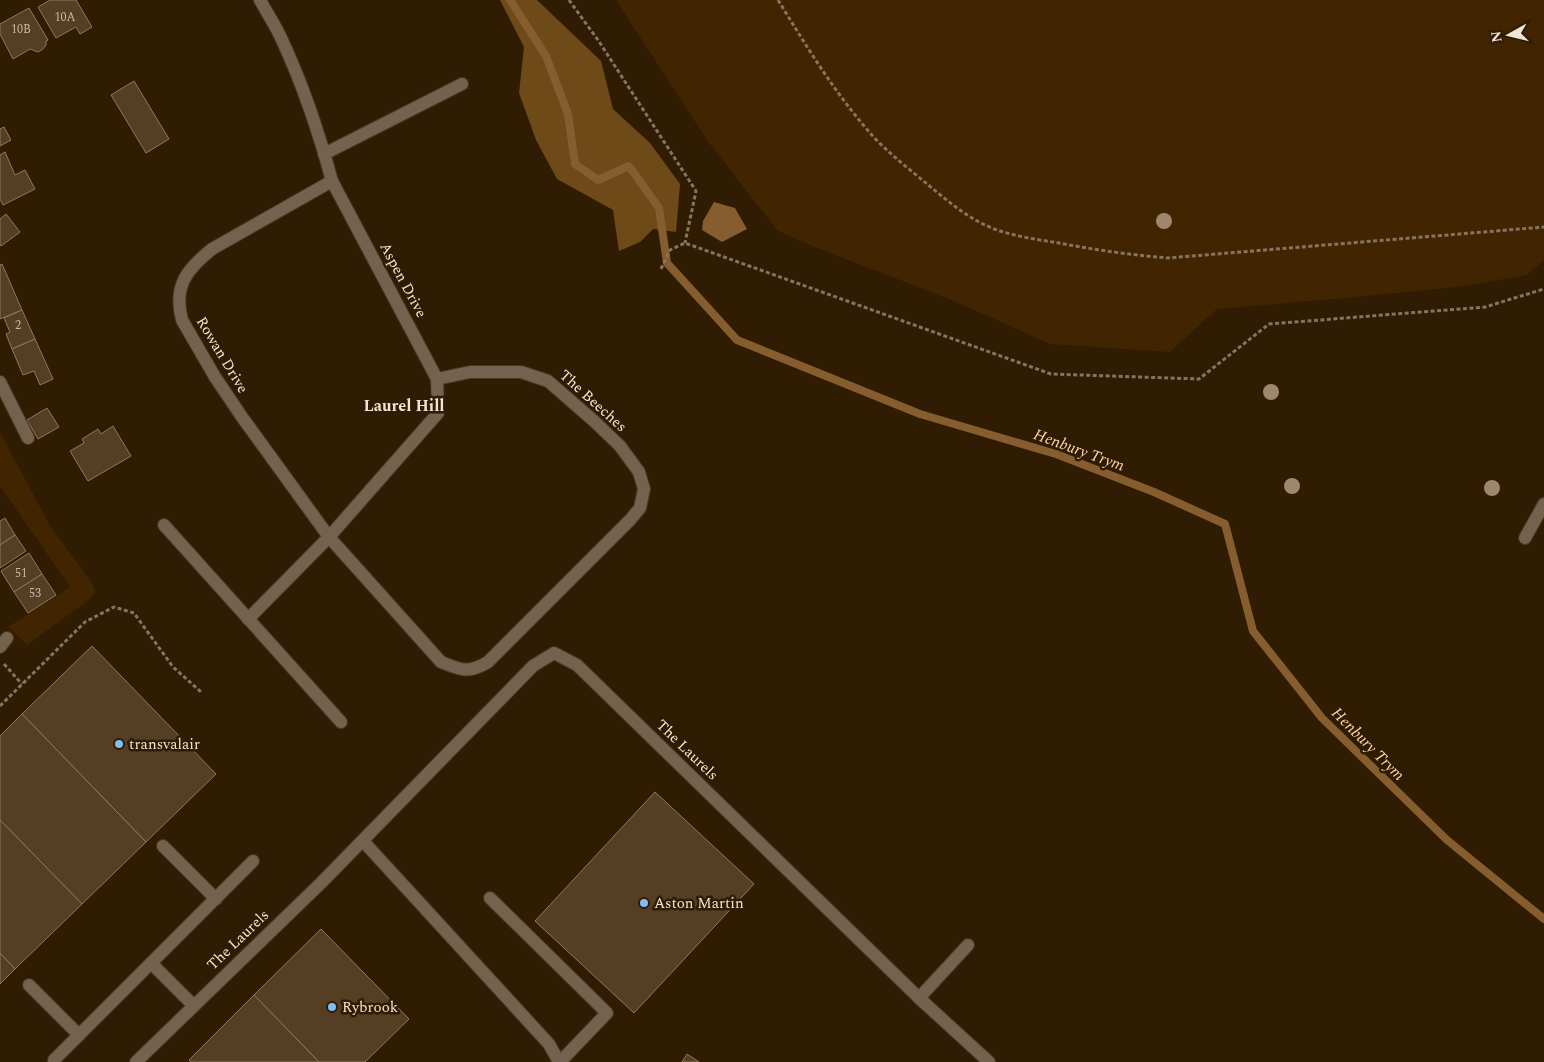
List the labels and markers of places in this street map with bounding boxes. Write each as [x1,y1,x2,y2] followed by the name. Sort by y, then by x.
[129,733,200,756] place label: transvalair
[113,738,125,750] marker: transvalair
[654,892,744,915] place label: Aston Martin
[638,897,650,909] marker: Aston Martin
[342,996,398,1019] place label: Rybrook
[326,1001,338,1013] marker: Rybrook

